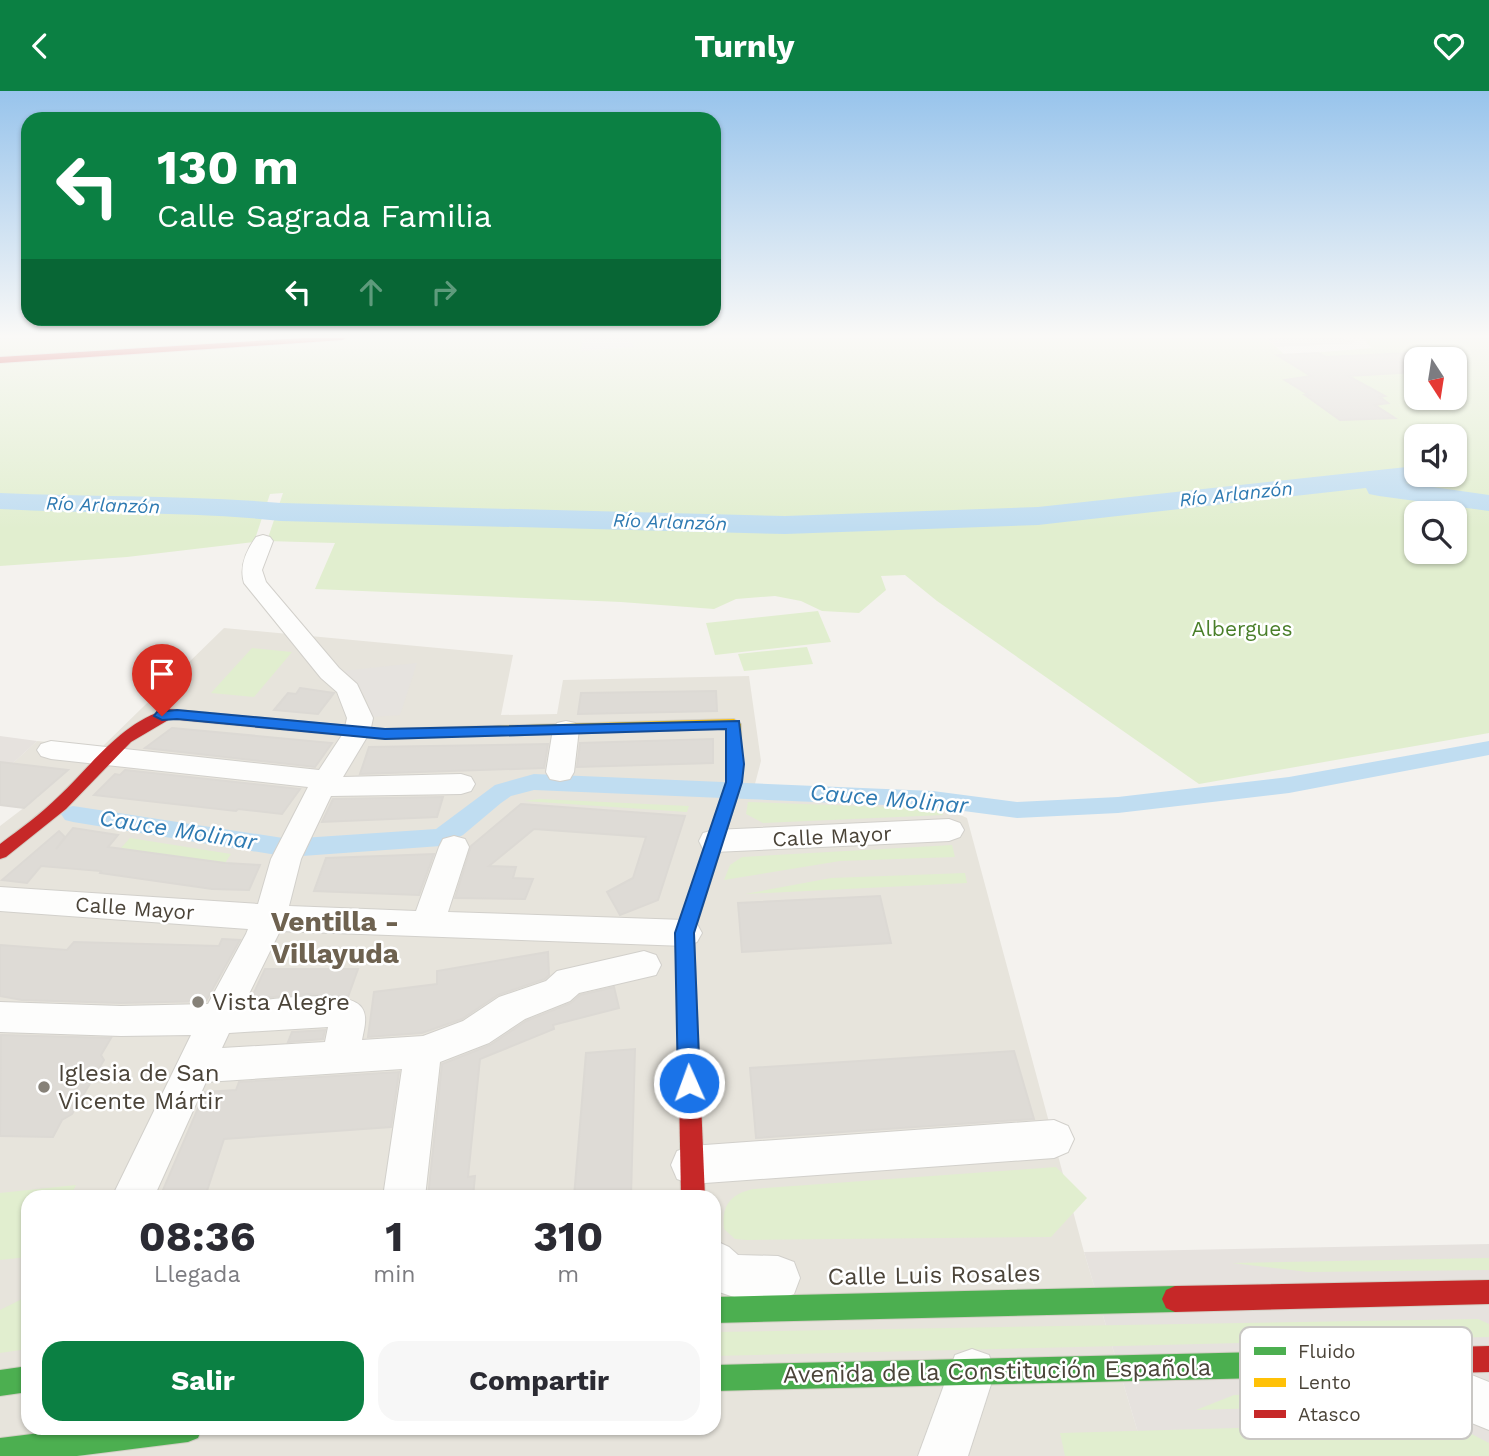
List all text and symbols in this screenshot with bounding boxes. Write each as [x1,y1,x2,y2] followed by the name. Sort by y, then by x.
[21,27,59,65] icon: back
[694,27,795,65] text: Turnly
[1430,27,1468,65] icon: heart
[157,138,299,196] text: 130 m
[42,140,133,231] icon: left
[157,197,492,235] text: Calle Sagrada Familia
[279,273,317,311] icon: left
[352,273,390,311] icon: ahead
[425,273,463,311] icon: right
[1404,347,1466,409] north arrow
[1404,347,1467,564] map controls
[1404,424,1467,487] button: sound
[1178,477,1294,511] water label: Río Arlanzón
[46,492,160,518] water label: Río Arlanzón
[1404,501,1467,564] button: search
[613,509,727,535] water label: Río Arlanzón
[1192,616,1292,641] park label: Albergues
[132,644,192,716] pin
[143,655,181,693] icon: arrive
[809,779,970,819] water label: Cauce Molinar
[97,804,260,856] water label: Cauce Molinar
[772,820,893,852] street label: Calle Mayor
[75,891,196,925] street label: Calle Mayor
[271,905,400,970] district label: Ventilla - Villayuda
[212,988,350,1016] place label: Vista Alegre
[190,994,206,1010] marker: Vista Alegre
[652,1046,726,1120] position arrow
[58,1059,223,1115] place label: Iglesia de San Vicente Mártir
[36,1079,52,1095] marker: Iglesia de San Vicente Mártir
[139,1212,256,1261] text: 08:36
[385,1212,403,1261] text: 1
[533,1212,603,1261] text: 310
[827,1259,1041,1291] street label: Calle Luis Rosales
[154,1261,241,1288] text: Llegada
[373,1261,416,1288] text: min
[557,1261,579,1288] text: m
[1240,1327,1472,1439] legend
[1298,1340,1356,1363] text: Fluido
[42,1341,364,1421] button: Salir
[378,1341,700,1421] button: Compartir
[783,1353,1211,1389] street label: Avenida de la Constitución Española
[1298,1371,1351,1394] text: Lento
[1298,1403,1361,1426] text: Atasco

